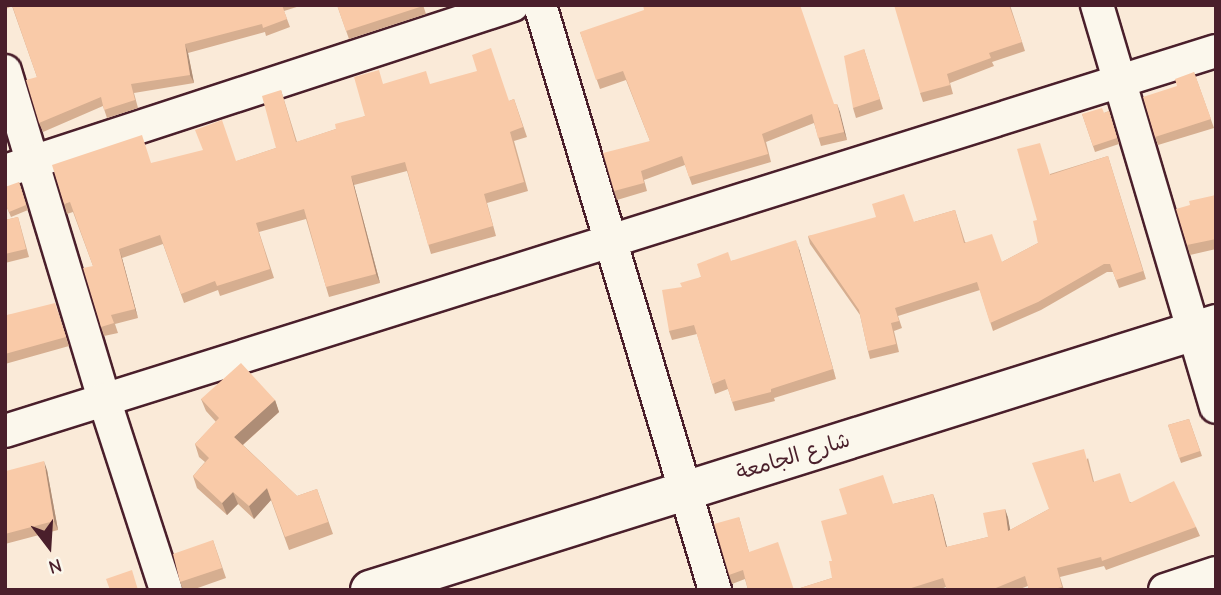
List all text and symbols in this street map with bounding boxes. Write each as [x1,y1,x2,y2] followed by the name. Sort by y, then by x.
[733,427,853,485] street label: شارع الجامعة
[14,511,84,581] north arrow
[46,554,64,578] text: N

